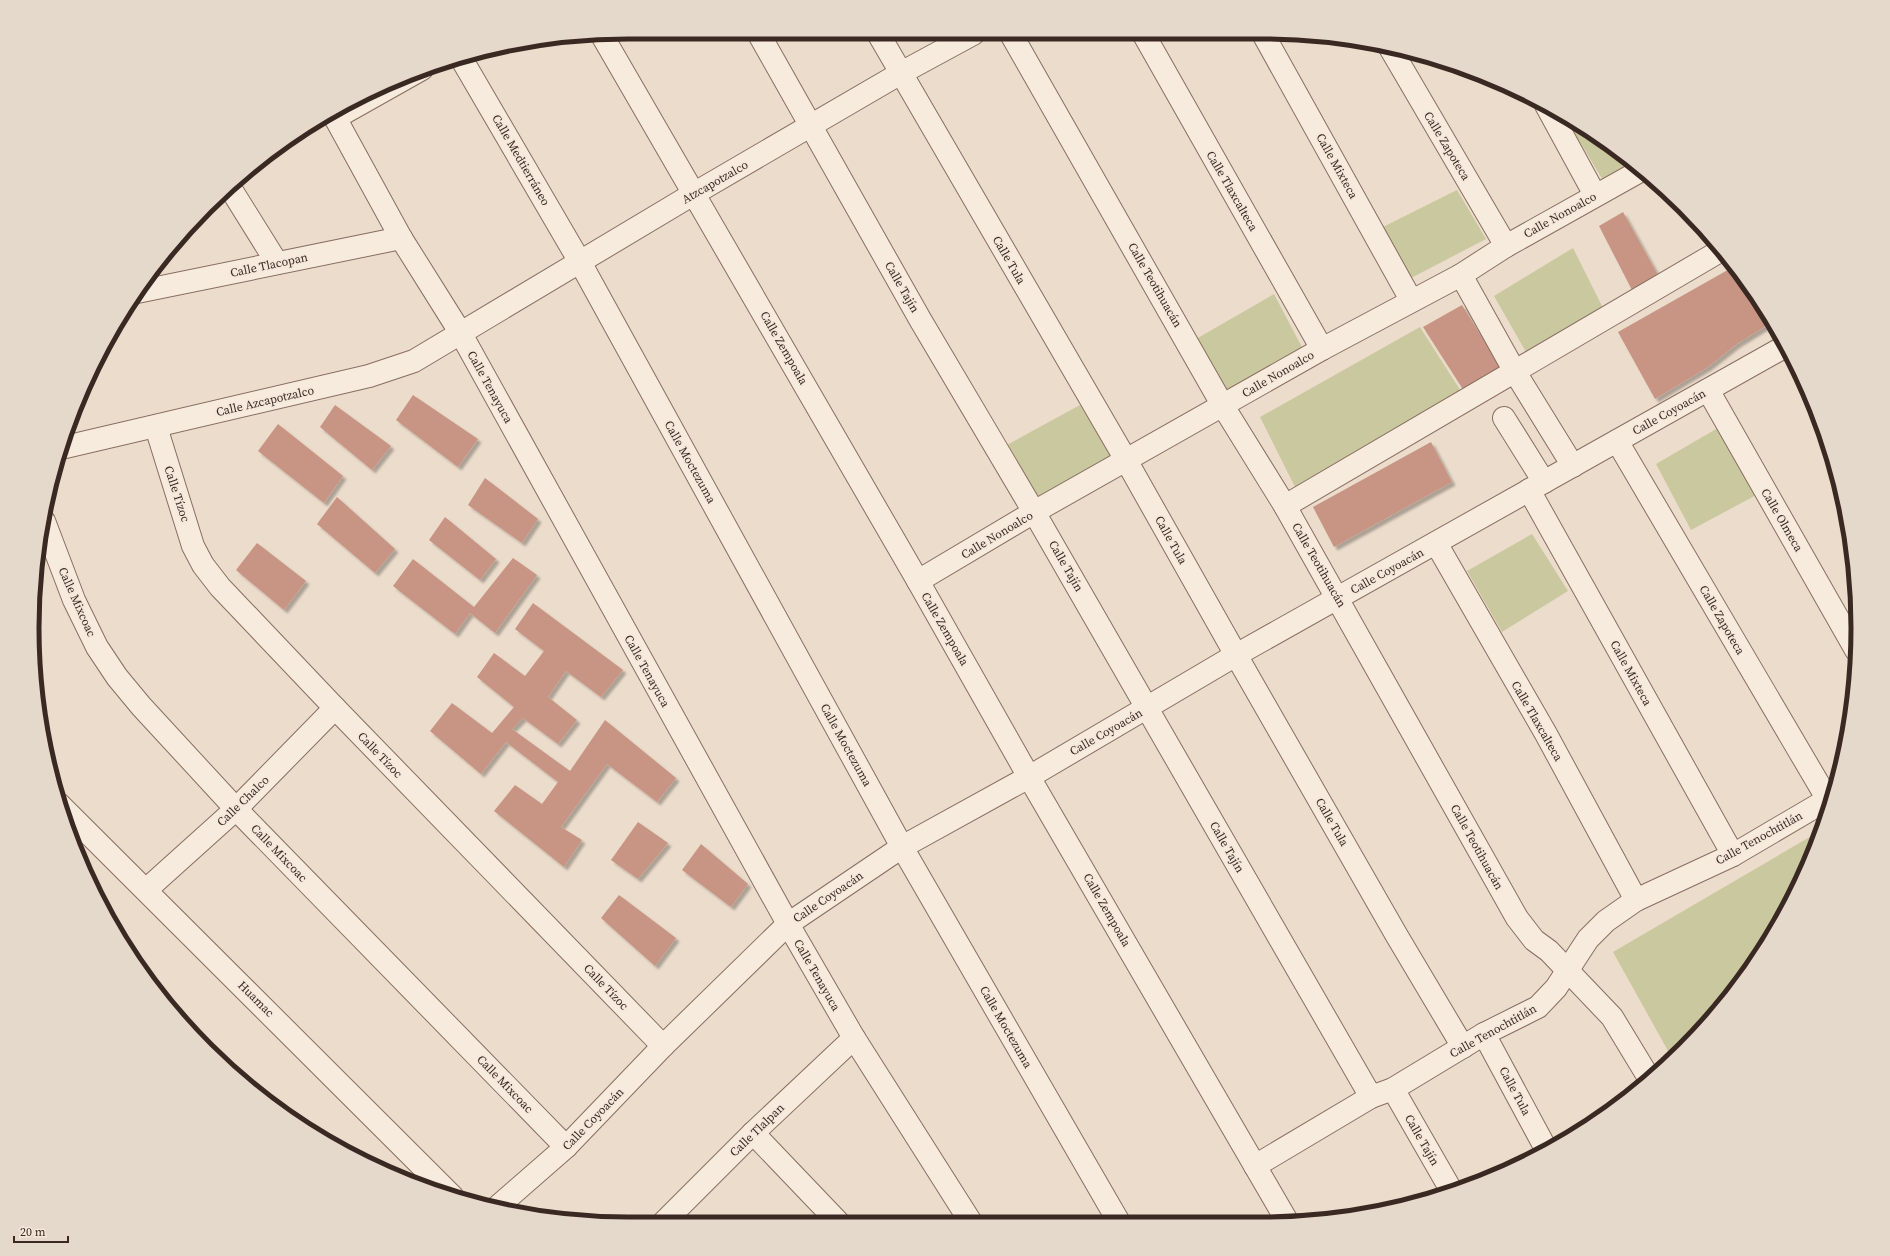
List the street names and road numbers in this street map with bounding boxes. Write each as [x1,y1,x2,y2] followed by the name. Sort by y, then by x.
[1420,109,1474,184] street label: Calle Zapoteca
[488,111,554,209] street label: Calle Medtierráneo
[1312,130,1362,202] street label: Calle Mixteca
[1203,148,1262,235] street label: Calle Tlaxcalteca
[679,156,751,207] street label: Atzcapotzalco
[1521,188,1600,242] street label: Calle Nonoalco
[989,233,1030,288] street label: Calle Tula
[1124,240,1186,330] street label: Calle Teotihuacán
[229,249,309,281] street label: Calle Tlacopan
[881,259,923,315] street label: Calle Tajín
[756,308,812,388] street label: Calle Zempoala
[1239,347,1317,401] street label: Calle Nonoalco
[464,348,517,427] street label: Calle Tenayuca
[215,382,316,420] street label: Calle Azcapotzalco
[1629,385,1709,439] street label: Calle Coyoacán
[661,418,720,507] street label: Calle Moctezuma
[160,464,194,524] street label: Calle Tízoc
[1757,485,1807,555] street label: Calle Olmeca
[958,507,1036,563] street label: Calle Nonoalco
[1151,513,1191,568] street label: Calle Tula
[1288,520,1350,610] street label: Calle Teotihuacán
[1045,538,1087,594] street label: Calle Tajín
[1347,544,1427,598] street label: Calle Coyoacán
[55,565,100,639] street label: Calle Mixcoac
[1696,582,1749,658] street label: Calle Zapoteca
[917,589,973,669] street label: Calle Zempoala
[621,632,674,711] street label: Calle Tenayuca
[1606,637,1656,709] street label: Calle Mixteca
[1508,678,1567,765] street label: Calle Tlaxcalteca
[817,701,876,790] street label: Calle Moctezuma
[1067,705,1145,759] street label: Calle Coyoacán
[354,728,406,782] street label: Calle Tízoc
[213,772,273,830] street label: Calle Chalco
[1312,795,1353,850] street label: Calle Tula
[1447,801,1507,893] street label: Calle Teotihuacán
[1713,808,1805,868] street label: Calle Tenochtitlán
[1206,819,1248,875] street label: Calle Tajín
[247,821,311,885] street label: Calle Mixcoac
[790,868,866,926] street label: Calle Coyoacán
[1079,870,1135,950] street label: Calle Zempoala
[790,936,844,1015] street label: Calle Tenayuca
[580,960,632,1014] street label: Calle Tízoc
[234,977,278,1021] street label: Huamac
[976,983,1036,1072] street label: Calle Moctezuma
[1447,1001,1539,1061] street label: Calle Tenochtitlán
[473,1052,537,1116] street label: Calle Mixcoac
[1495,1064,1535,1119] street label: Calle Tula
[559,1084,627,1154] street label: Calle Coyoacán
[726,1100,788,1160] street label: Calle Tlalpan
[1401,1112,1443,1168] street label: Calle Tajín

